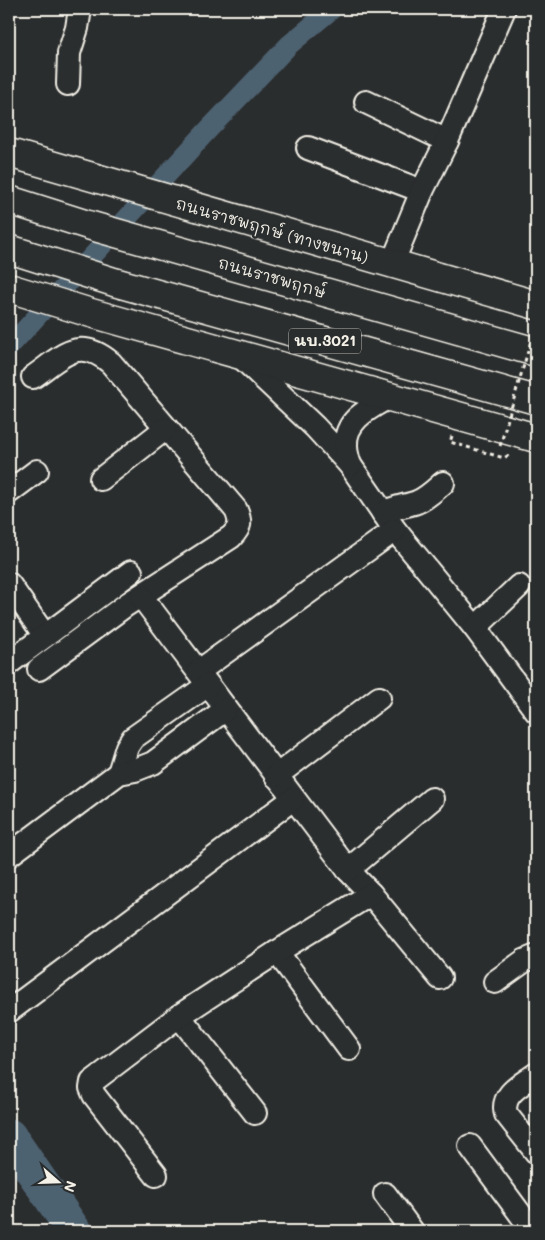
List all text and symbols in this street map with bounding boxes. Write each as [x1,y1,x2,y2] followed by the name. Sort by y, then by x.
[173,192,371,268] street label: ถนนราชพฤกษ์ (ทางขนาน)
[216,251,329,303] street label: ถนนราชพฤกษ์
[289,328,361,354] road number: นบ.3021
[32,1158,82,1208] north arrow
[60,1178,81,1195] text: N

